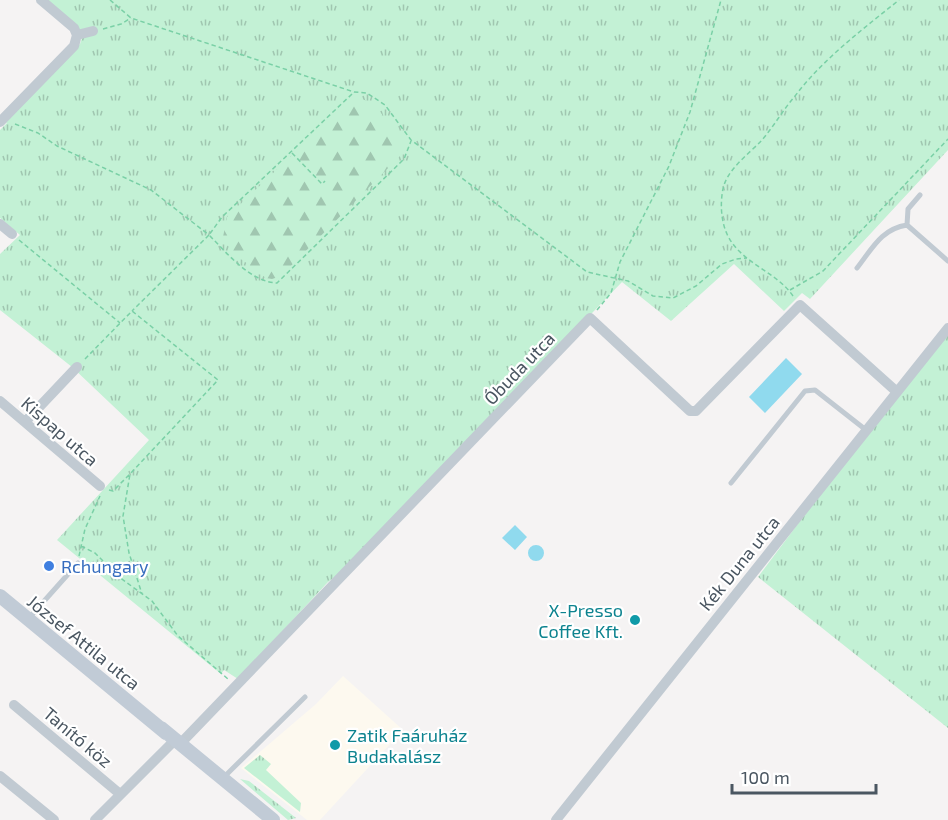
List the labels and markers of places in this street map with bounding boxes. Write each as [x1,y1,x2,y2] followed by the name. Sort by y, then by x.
[61,555,149,577] place label: Rchungary
[42,559,56,573] marker: Rchungary
[538,599,623,642] place label: X-Presso Coffee Kft.
[628,613,642,627] marker: X-Presso Coffee Kft.
[347,724,467,767] place label: Zatik Faáruház Budakalász
[328,738,342,752] marker: Zatik Faáruház Budakalász

